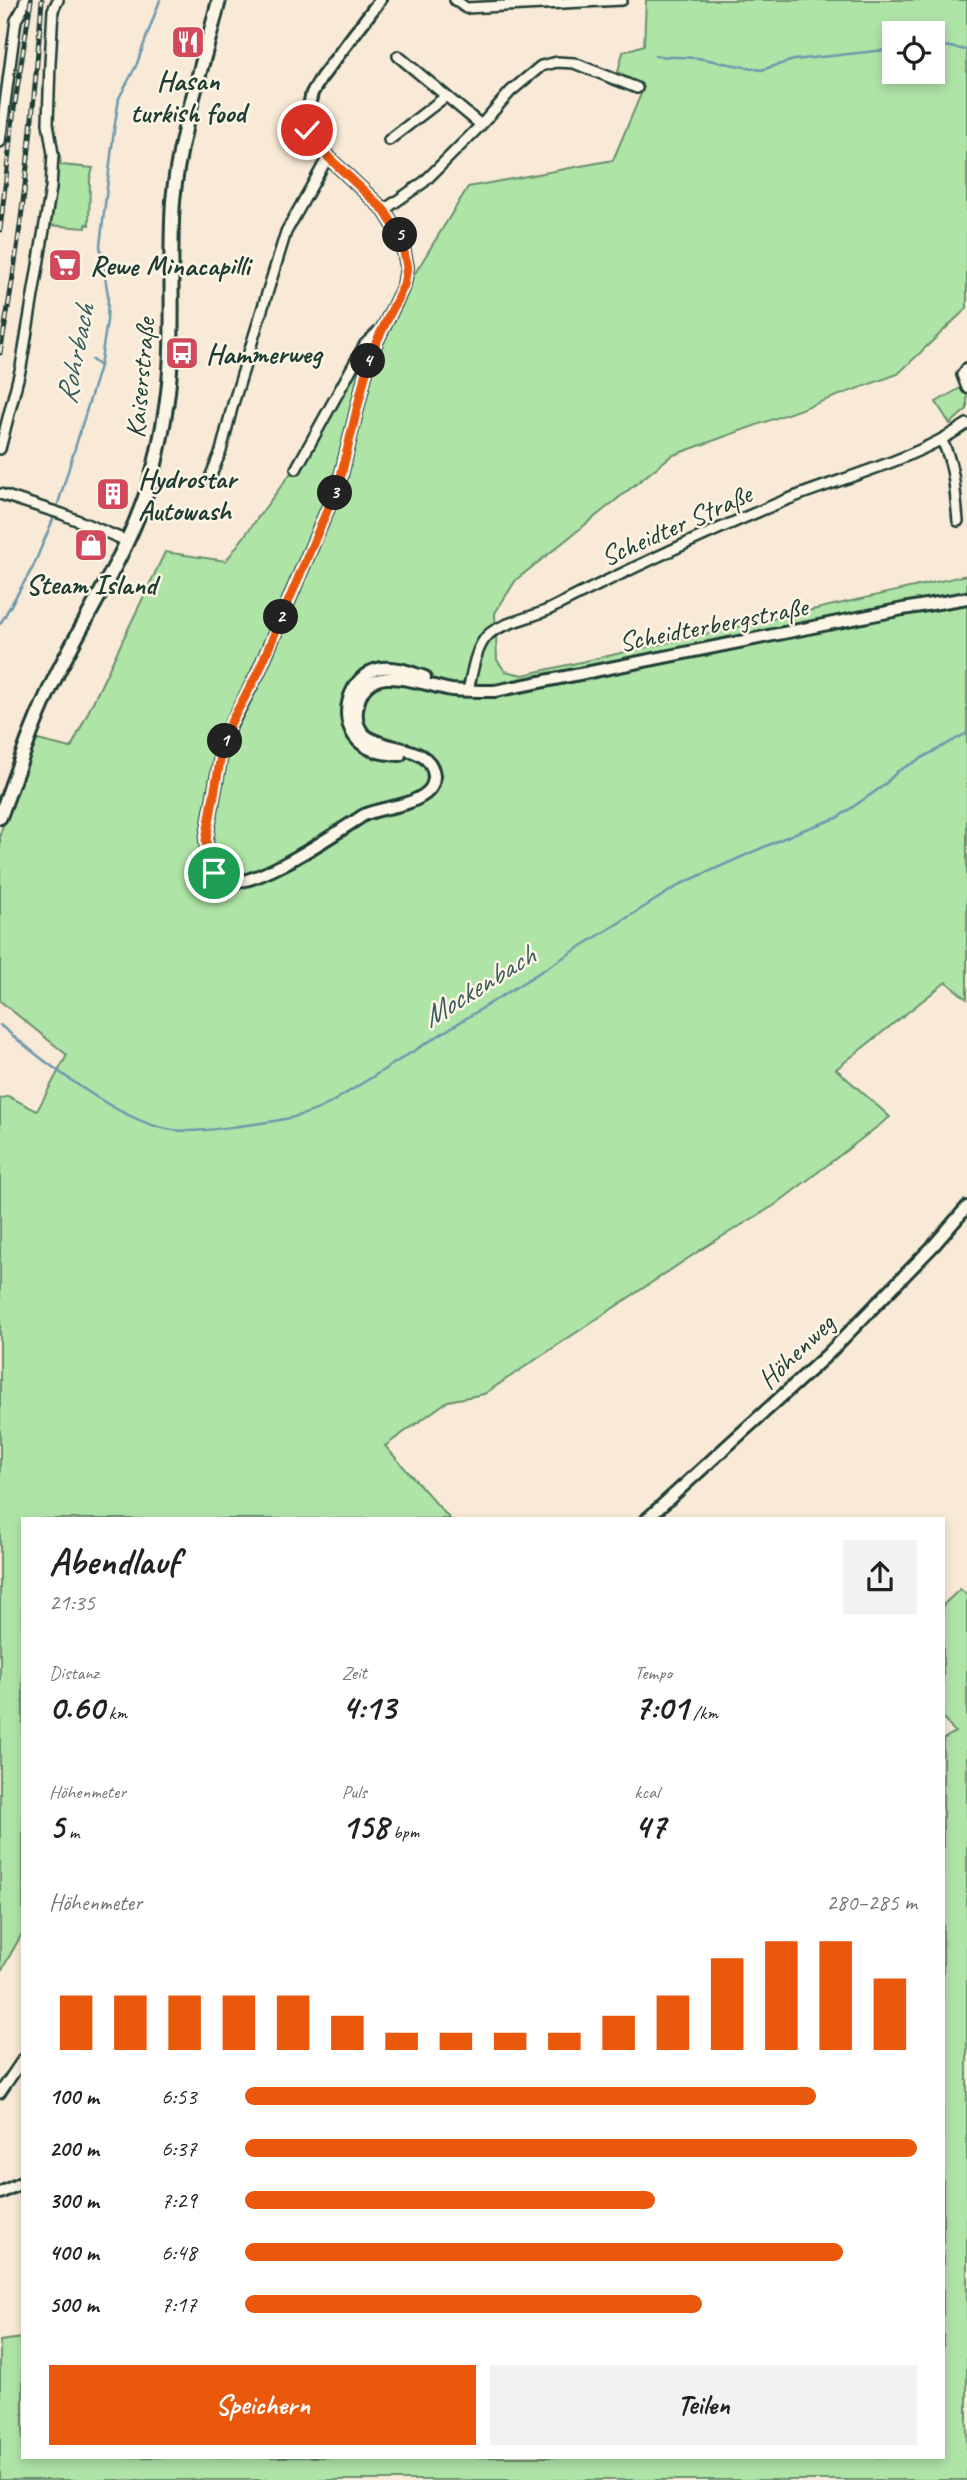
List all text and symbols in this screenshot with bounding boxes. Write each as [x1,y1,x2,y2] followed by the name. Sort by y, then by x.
[882,21,945,84] map controls
[882,21,945,84] button: locate
[169,23,207,61] restaurant icon: Hasan turkish food
[130,63,250,130] place label: Hasan turkish food
[277,100,337,160] pin
[288,111,326,149] icon: check
[382,218,418,252] pin: 5
[395,222,404,246] text: 5
[46,246,84,284] supermarket icon: Rewe Minacapilli
[90,248,253,283] place label: Rewe Minacapilli
[47,299,104,407] water label: Rohrbach
[117,315,163,439] street label: Kaiserstraße
[163,334,201,372] bus stop icon: Hammerweg
[206,336,324,371] place label: Hammerweg
[350,344,386,378] pin: 4
[363,348,372,372] text: 4
[138,461,239,528] place label: Hydrostar Autowash
[94,475,132,513] building icon: Hydrostar Autowash
[595,475,759,574] street label: Scheidter Straße
[318,476,352,510] pin: 3
[330,480,339,504] text: 3
[72,526,110,564] shop icon: Steam Island
[26,567,161,602] place label: Steam Island
[616,588,812,659] street label: Scheidterbergstraße
[264,600,298,634] pin: 2
[276,604,285,628] text: 2
[208,724,243,758] pin: 1
[220,728,229,752] text: 1
[184,843,244,903] pin
[195,854,233,892] icon: arrive
[414,935,544,1036] water label: Mockenbach
[750,1305,843,1396] street label: Höhenweg
[49,1538,179,1585] text: Abendlauf
[843,1540,917,1614] button: share
[49,1588,95,1617] text: 21:35
[49,1661,99,1685] text: Distanz
[342,1661,367,1685] text: Zeit
[634,1661,672,1685] text: Tempo
[49,1685,104,1730] text: 0.60
[342,1685,396,1730] text: 4:13
[634,1685,688,1730] text: 7:01
[104,1701,127,1725] text: km
[688,1701,718,1725] text: /km
[49,1780,126,1804] text: Höhenmeter
[342,1780,367,1804] text: Puls
[634,1780,659,1804] text: kcal
[49,1804,64,1849] text: 5
[342,1804,388,1849] text: 158
[634,1804,666,1849] text: 47
[64,1820,79,1844] text: m
[388,1820,419,1844] text: bpm
[49,1888,142,1917] text: Höhenmeter
[826,1888,917,1917] text: 280–285 m
[49,2082,99,2111] text: 100 m
[161,2082,197,2111] text: 6:53
[49,2134,99,2163] text: 200 m
[161,2134,197,2163] text: 6:37
[49,2186,99,2215] text: 300 m
[161,2186,197,2215] text: 7:29
[49,2238,99,2267] text: 400 m
[161,2238,197,2267] text: 6:48
[49,2290,98,2319] text: 500 m
[161,2290,197,2319] text: 7:17
[49,2365,476,2445] button: Speichern
[490,2365,917,2445] button: Teilen

